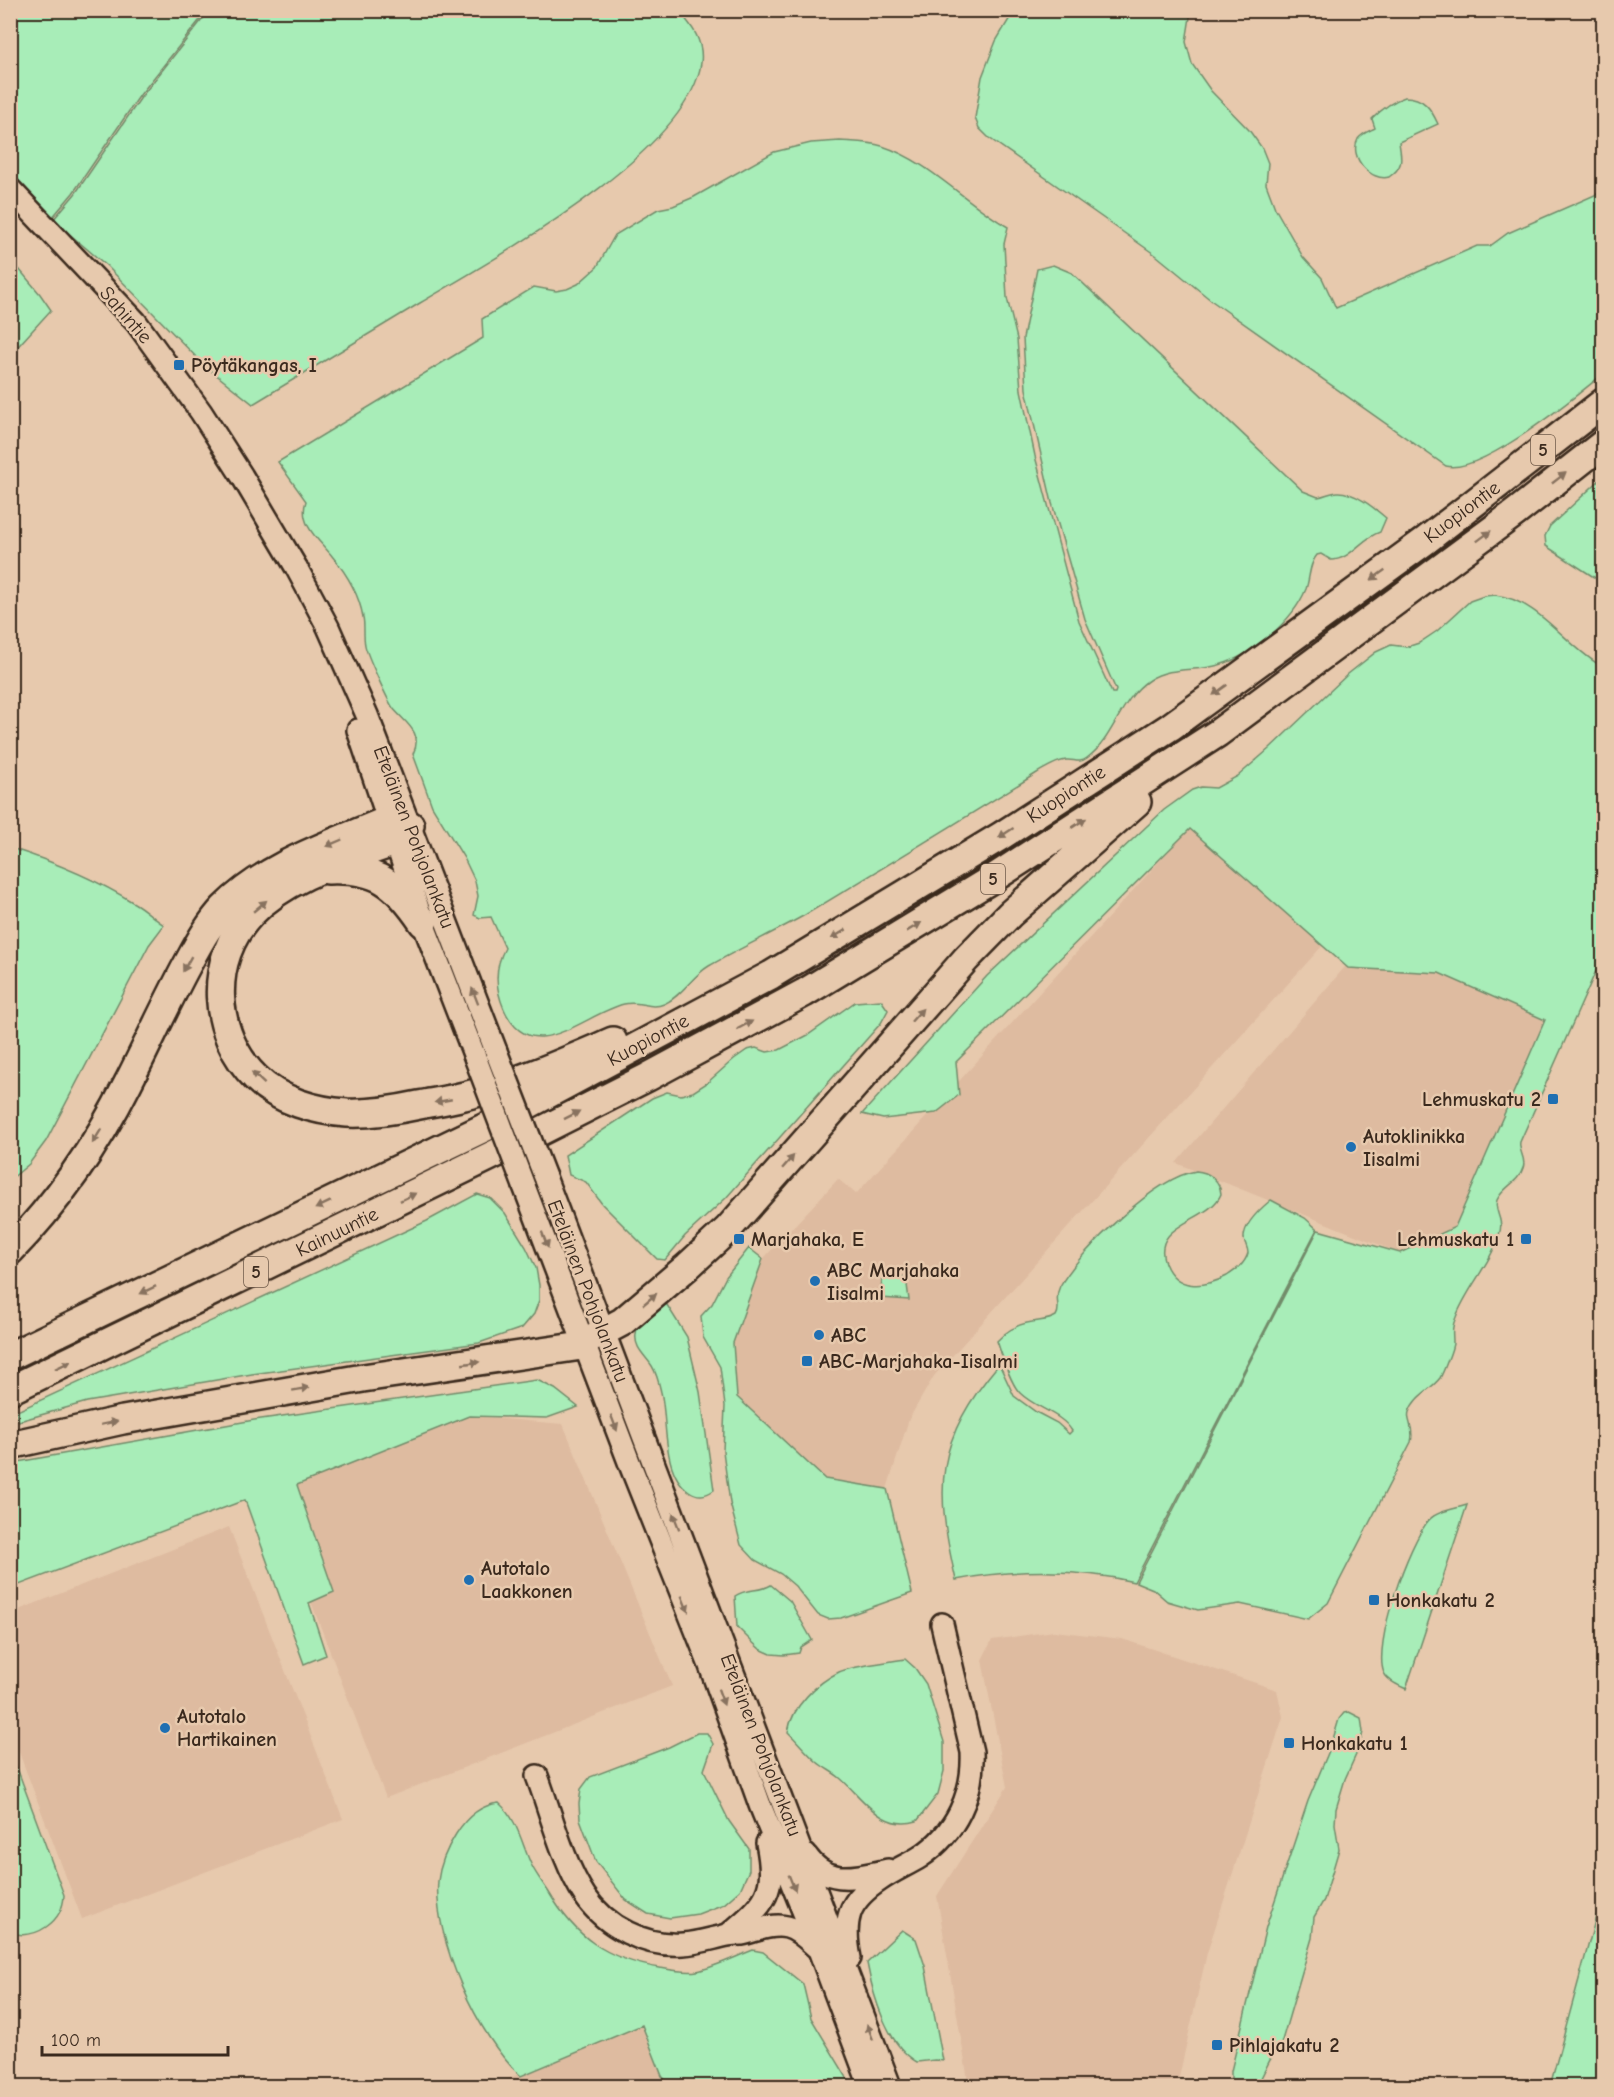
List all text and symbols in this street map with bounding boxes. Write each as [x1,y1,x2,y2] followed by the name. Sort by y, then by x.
[95,282,157,348] street label: Sahintie
[191,354,317,377] place label: Pöytäkangas, I
[172,358,186,372] marker: Pöytäkangas, I
[1531,435,1555,465] road number: 5
[1551,472,1567,485] one-way arrow
[1420,476,1504,548] street label: Kuopiontie
[1476,530,1492,542] one-way arrow
[1371,569,1387,581] one-way arrow
[1213,684,1229,696] one-way arrow
[369,743,459,931] street label: Eteläinen Pohjolankatu
[1022,760,1110,828] street label: Kuopiontie
[1071,818,1087,829] one-way arrow
[998,828,1014,839] one-way arrow
[325,839,343,849] one-way arrow
[981,864,1005,894] road number: 5
[252,900,268,913] one-way arrow
[906,921,922,932] one-way arrow
[830,929,847,939] one-way arrow
[182,955,192,972] one-way arrow
[470,987,480,1005] one-way arrow
[910,1008,923,1023] one-way arrow
[603,1009,693,1071] street label: Kuopiontie
[737,1020,754,1030] one-way arrow
[250,1071,265,1085] one-way arrow
[1422,1088,1541,1111] place label: Lehmuskatu 2
[1546,1092,1560,1106] marker: Lehmuskatu 2
[433,1097,452,1106] one-way arrow
[564,1110,581,1120] one-way arrow
[1363,1125,1465,1171] place label: Autoklinikka Iisalmi
[92,1128,103,1144] one-way arrow
[1344,1140,1358,1154] marker: Autoklinikka Iisalmi
[782,1154,795,1170] one-way arrow
[400,1192,417,1201] one-way arrow
[543,1197,633,1385] street label: Eteläinen Pohjolankatu
[315,1201,332,1210] one-way arrow
[292,1202,382,1262] street label: Kainuuntie
[751,1228,864,1251] place label: Marjahaka, E
[1397,1228,1514,1251] place label: Lehmuskatu 1
[540,1232,550,1250] one-way arrow
[732,1232,746,1246] marker: Marjahaka, E
[1519,1232,1533,1246] marker: Lehmuskatu 1
[244,1257,268,1287] road number: 5
[827,1259,959,1305] place label: ABC Marjahaka Iisalmi
[808,1274,822,1288] marker: ABC Marjahaka Iisalmi
[139,1285,156,1295] one-way arrow
[642,1292,658,1305] one-way arrow
[831,1324,866,1347] place label: ABC
[812,1328,826,1342] marker: ABC
[819,1350,1018,1373] place label: ABC-Marjahaka-Iisalmi
[800,1354,814,1368] marker: ABC-Marjahaka-Iisalmi
[462,1358,481,1367] one-way arrow
[55,1360,72,1369] one-way arrow
[291,1384,310,1393] one-way arrow
[610,1414,619,1432] one-way arrow
[99,1418,118,1427] one-way arrow
[671,1512,680,1530] one-way arrow
[481,1557,573,1603] place label: Autotalo Laakkonen
[462,1573,476,1587] marker: Autotalo Laakkonen
[1386,1589,1495,1612] place label: Honkakatu 2
[1367,1593,1381,1607] marker: Honkakatu 2
[680,1596,690,1614] one-way arrow
[716,1651,806,1839] street label: Eteläinen Pohjolankatu
[716,1688,726,1706] one-way arrow
[177,1705,277,1751] place label: Autotalo Hartikainen
[158,1721,172,1735] marker: Autotalo Hartikainen
[1301,1732,1408,1755] place label: Honkakatu 1
[1282,1736,1296,1750] marker: Honkakatu 1
[788,1874,797,1892] one-way arrow
[42,2019,228,2057] scale bar
[864,2023,874,2041] one-way arrow
[51,2030,101,2051] text: 100 m
[1229,2034,1339,2057] place label: Pihlajakatu 2
[1210,2038,1224,2052] marker: Pihlajakatu 2

